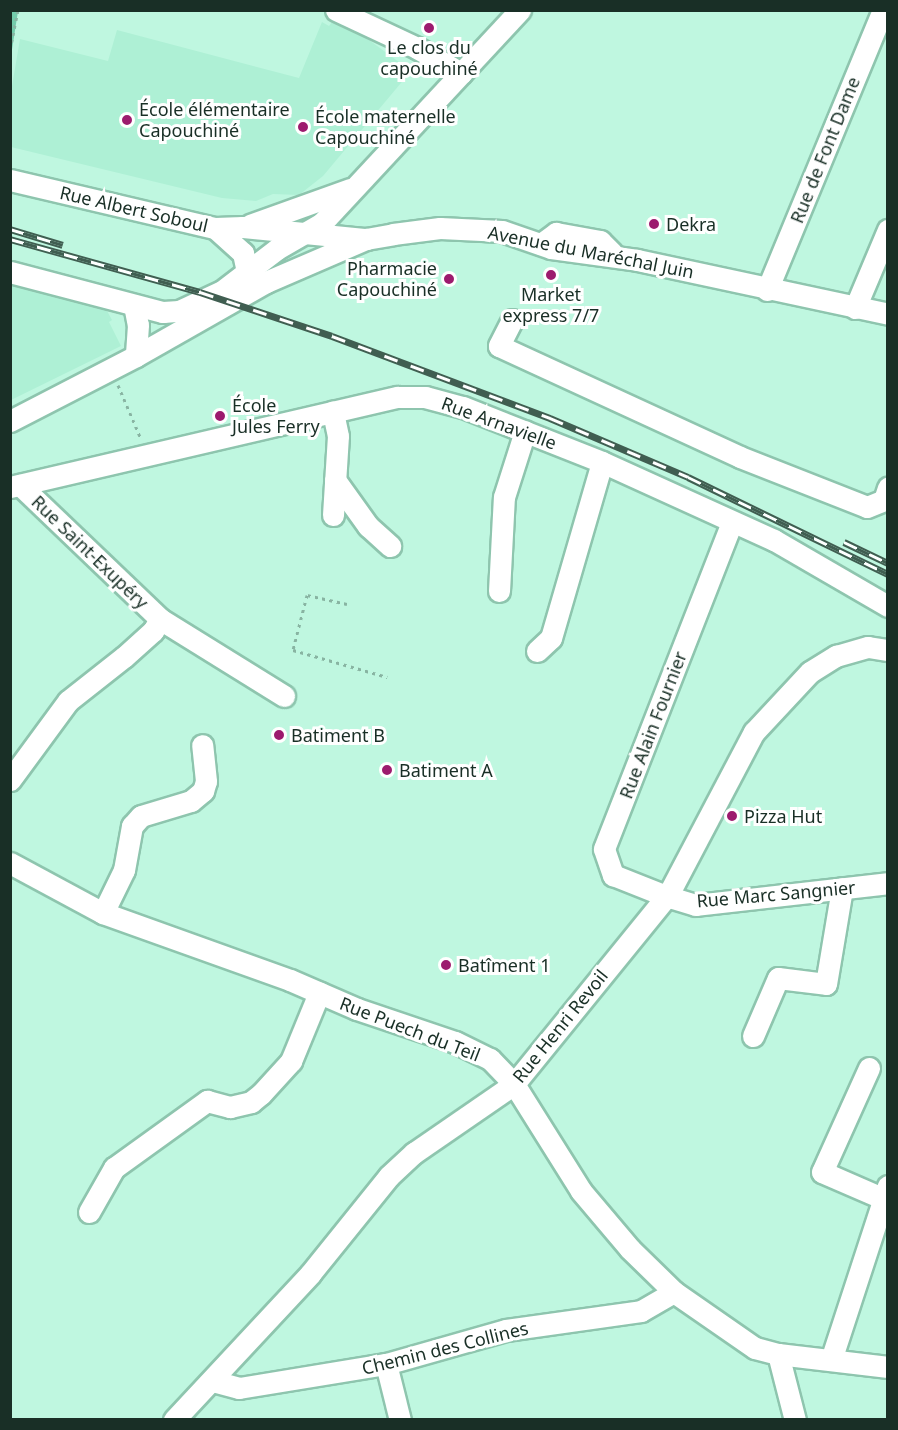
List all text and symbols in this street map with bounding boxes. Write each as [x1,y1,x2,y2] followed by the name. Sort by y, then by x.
[422,21,436,35] marker: Le clos du capouchiné
[380,37,478,80] place label: Le clos du capouchiné
[786,74,864,226] street label: Rue de Font Dame
[139,99,290,142] place label: École élémentaire Capouchiné
[315,106,456,148] place label: École maternelle Capouchiné
[120,113,134,127] marker: École élémentaire Capouchiné
[296,120,310,134] marker: École maternelle Capouchiné
[58,181,210,237] street label: Rue Albert Soboul
[666,213,716,235] place label: Dekra
[647,217,661,231] marker: Dekra
[486,221,696,283] street label: Avenue du Maréchal Juin
[337,258,437,300] place label: Pharmacie Capouchiné
[544,268,558,282] marker: Market express 7/7
[442,272,456,286] marker: Pharmacie Capouchiné
[503,284,599,326] place label: Market express 7/7
[439,392,559,454] street label: Rue Arnavielle
[232,395,320,438] place label: École Jules Ferry
[213,409,227,423] marker: École Jules Ferry
[27,491,153,613] street label: Rue Saint-Exupéry
[615,648,691,802] street label: Rue Alain Fournier
[291,724,385,746] place label: Batiment B
[272,728,286,742] marker: Batiment B
[399,759,493,781] place label: Batiment A
[380,763,394,777] marker: Batiment A
[744,805,822,827] place label: Pizza Hut
[725,809,739,823] marker: Pizza Hut
[696,876,856,912] street label: Rue Marc Sangnier
[458,954,551,976] place label: Batîment 1
[439,958,453,972] marker: Batîment 1
[508,965,612,1087] street label: Rue Henri Revoil
[337,992,483,1066] street label: Rue Puech du Teil
[360,1317,530,1379] street label: Chemin des Collines

